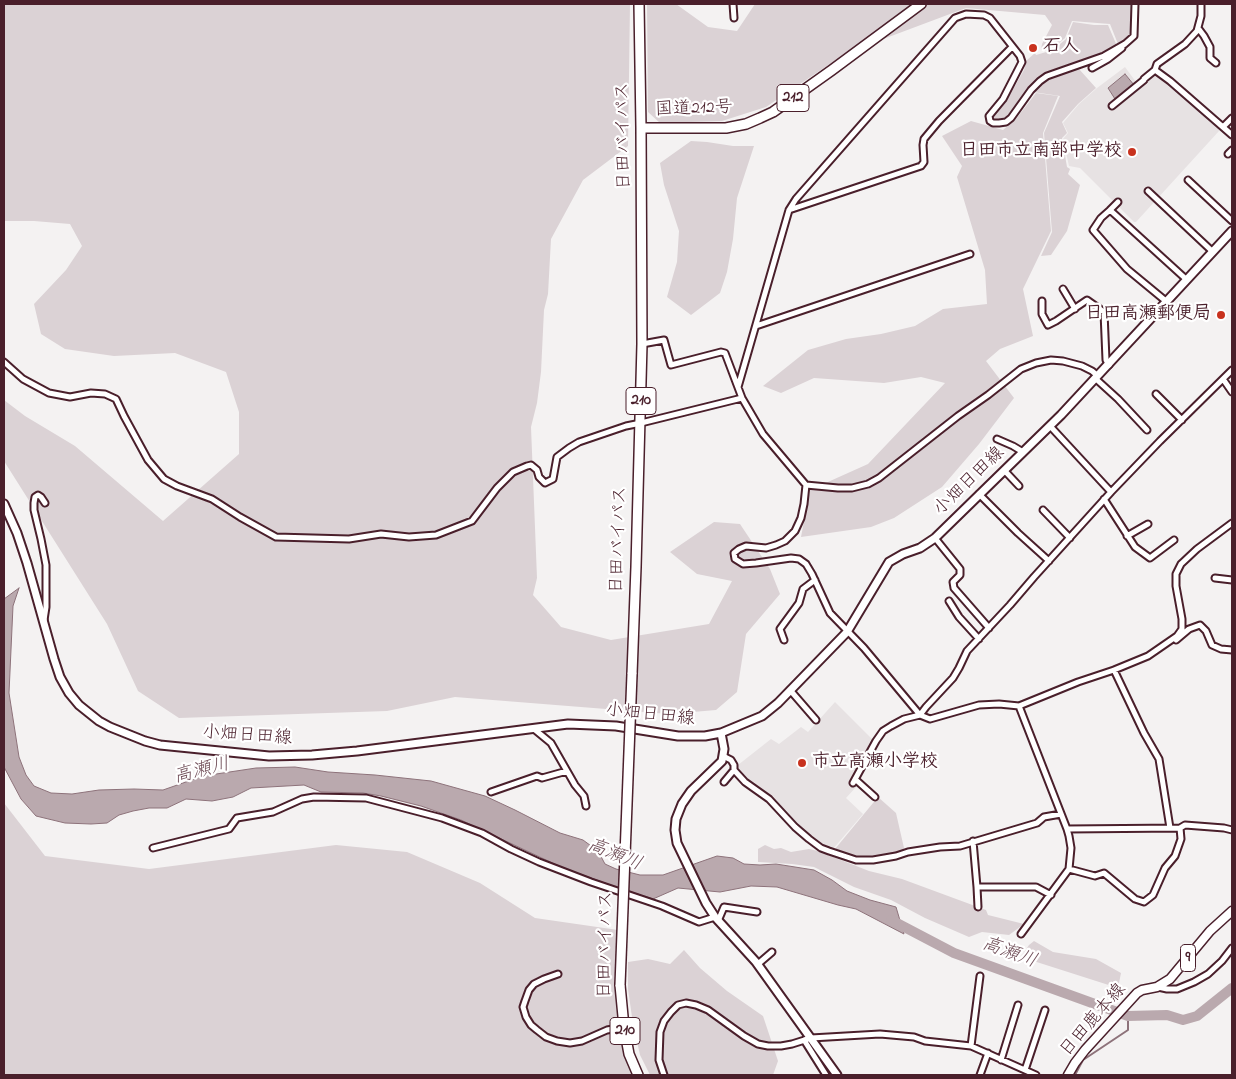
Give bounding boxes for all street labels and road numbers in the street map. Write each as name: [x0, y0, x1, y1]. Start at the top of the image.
street label: 日田バイパス: [613, 82, 637, 190]
road number: 212: [777, 85, 809, 112]
street label: 国道212号: [655, 98, 733, 122]
road number: 210: [626, 388, 656, 414]
street label: 小畑日田線: [930, 443, 1010, 521]
street label: 日田バイパス: [607, 486, 633, 594]
street label: 小畑日田線: [604, 701, 696, 731]
street label: 小畑日田線: [201, 723, 293, 751]
street label: 日田バイパス: [595, 891, 619, 999]
road number: 9: [1180, 944, 1196, 971]
street label: 日田鹿本線: [1056, 980, 1132, 1062]
road number: 210: [610, 1018, 640, 1044]

